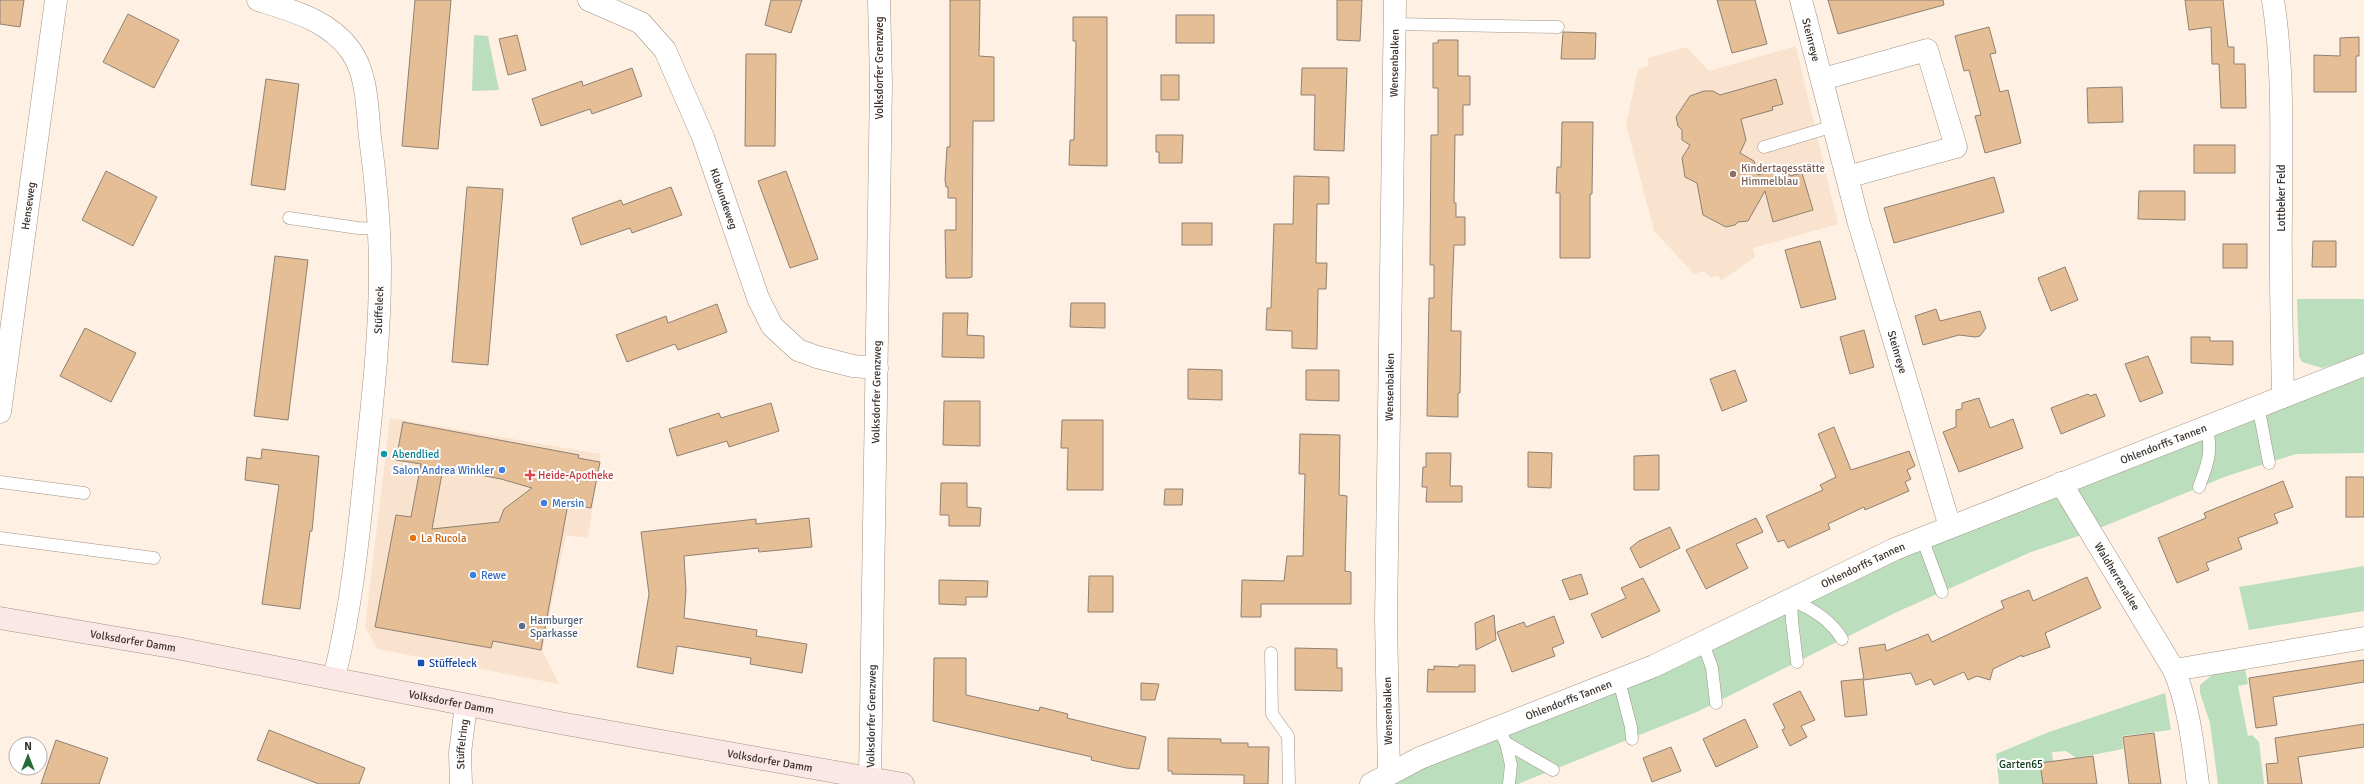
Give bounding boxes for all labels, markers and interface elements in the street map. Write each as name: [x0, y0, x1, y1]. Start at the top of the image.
street label: Volksdorfer Grenzweg: [873, 16, 886, 119]
street label: Steinreye: [1799, 17, 1823, 63]
street label: Wensenbalken: [1387, 29, 1401, 97]
place label: Kindertagesstätte Himmelblau: [1741, 162, 1825, 188]
street label: Lottbeker Feld: [2275, 164, 2288, 232]
street label: Klabundeweg: [708, 166, 741, 231]
marker: Kindertagesstätte Himmelblau: [1728, 169, 1738, 179]
street label: Henseweg: [18, 181, 38, 231]
street label: Stüffeleck: [372, 285, 386, 334]
street label: Steinreye: [1885, 329, 1910, 375]
street label: Volksdorfer Grenzweg: [869, 340, 883, 444]
street label: Wensenbalken: [1382, 353, 1396, 421]
street label: Ohlendorffs Tannen: [2118, 421, 2208, 467]
place label: Abendlied: [392, 448, 440, 461]
marker: Abendlied: [379, 449, 389, 459]
place label: Salon Andrea Winkler: [393, 464, 494, 477]
marker: Salon Andrea Winkler: [497, 465, 507, 475]
place label: Heide-Apotheke: [538, 469, 613, 482]
marker: Heide-Apotheke: [525, 470, 535, 480]
place label: Mersin: [552, 497, 584, 510]
marker: Mersin: [539, 498, 549, 508]
place label: La Rucola: [421, 532, 467, 545]
marker: La Rucola: [408, 533, 418, 543]
street label: Ohlendorffs Tannen: [1819, 539, 1907, 591]
street label: Waldherrenallee: [2092, 540, 2143, 613]
place label: Rewe: [481, 569, 506, 582]
marker: Rewe: [468, 570, 478, 580]
place label: Hamburger Sparkasse: [530, 614, 583, 640]
marker: Hamburger Sparkasse: [517, 621, 527, 631]
street label: Volksdorfer Damm: [89, 627, 177, 654]
place label: Stüffeleck: [429, 657, 477, 670]
marker: Stüffeleck: [416, 658, 426, 668]
street label: Volksdorfer Grenzweg: [864, 664, 878, 768]
street label: Wensenbalken: [1381, 677, 1395, 745]
street label: Ohlendorffs Tannen: [1523, 677, 1614, 722]
street label: Volksdorfer Damm: [407, 687, 495, 716]
street label: Stüffelring: [454, 718, 471, 770]
north arrow: [8, 736, 48, 776]
text: N: [24, 740, 32, 753]
street label: Volksdorfer Damm: [726, 746, 814, 774]
park label: Garten65: [1999, 758, 2043, 771]

